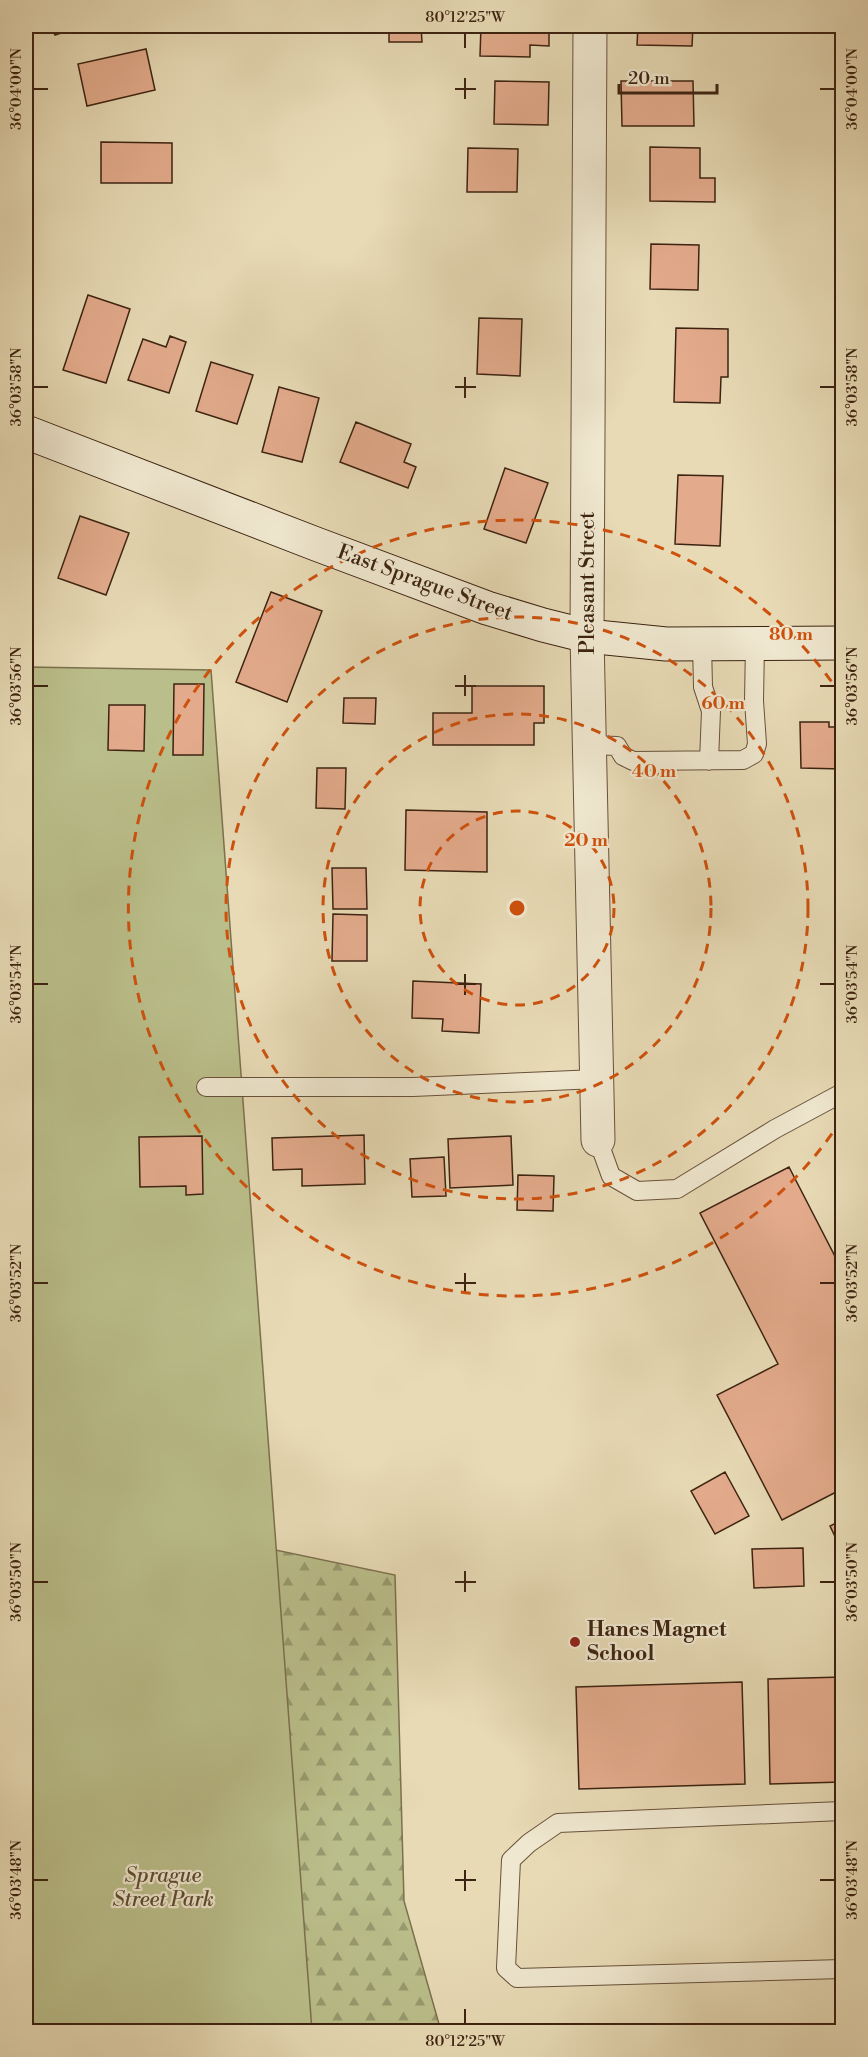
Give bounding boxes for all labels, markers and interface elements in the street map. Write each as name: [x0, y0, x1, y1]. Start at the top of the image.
text: 80°12'25"W: [425, 8, 505, 27]
text: 36°04'00"N: [7, 48, 26, 130]
text: 36°04'00"N: [843, 48, 862, 130]
scale bar: [619, 57, 716, 95]
text: 20 m: [628, 67, 670, 90]
text: 36°03'58"N: [7, 348, 26, 426]
text: 36°03'58"N: [843, 348, 862, 426]
street label: Pleasant Street: [575, 511, 601, 654]
street label: East Sprague Street: [334, 539, 517, 627]
text: 80 m: [769, 623, 814, 646]
text: 36°03'56"N: [7, 647, 26, 725]
text: 36°03'56"N: [843, 647, 862, 725]
text: 60 m: [701, 692, 745, 715]
text: 40 m: [632, 760, 677, 783]
text: 20 m: [564, 829, 608, 852]
centre of rings: [507, 898, 527, 918]
text: 36°03'54"N: [7, 945, 26, 1023]
text: 36°03'54"N: [843, 945, 862, 1023]
text: 36°03'52"N: [7, 1244, 26, 1322]
text: 36°03'52"N: [843, 1244, 862, 1322]
text: 36°03'50"N: [7, 1542, 26, 1622]
text: 36°03'50"N: [843, 1542, 862, 1622]
place label: Hanes Magnet School: [587, 1617, 727, 1667]
marker: Hanes Magnet School: [568, 1635, 582, 1649]
text: 36°03'48"N: [7, 1840, 26, 1920]
text: 36°03'48"N: [843, 1840, 862, 1920]
park label: Sprague Street Park: [112, 1863, 214, 1913]
text: 80°12'25"W: [425, 2032, 505, 2051]

